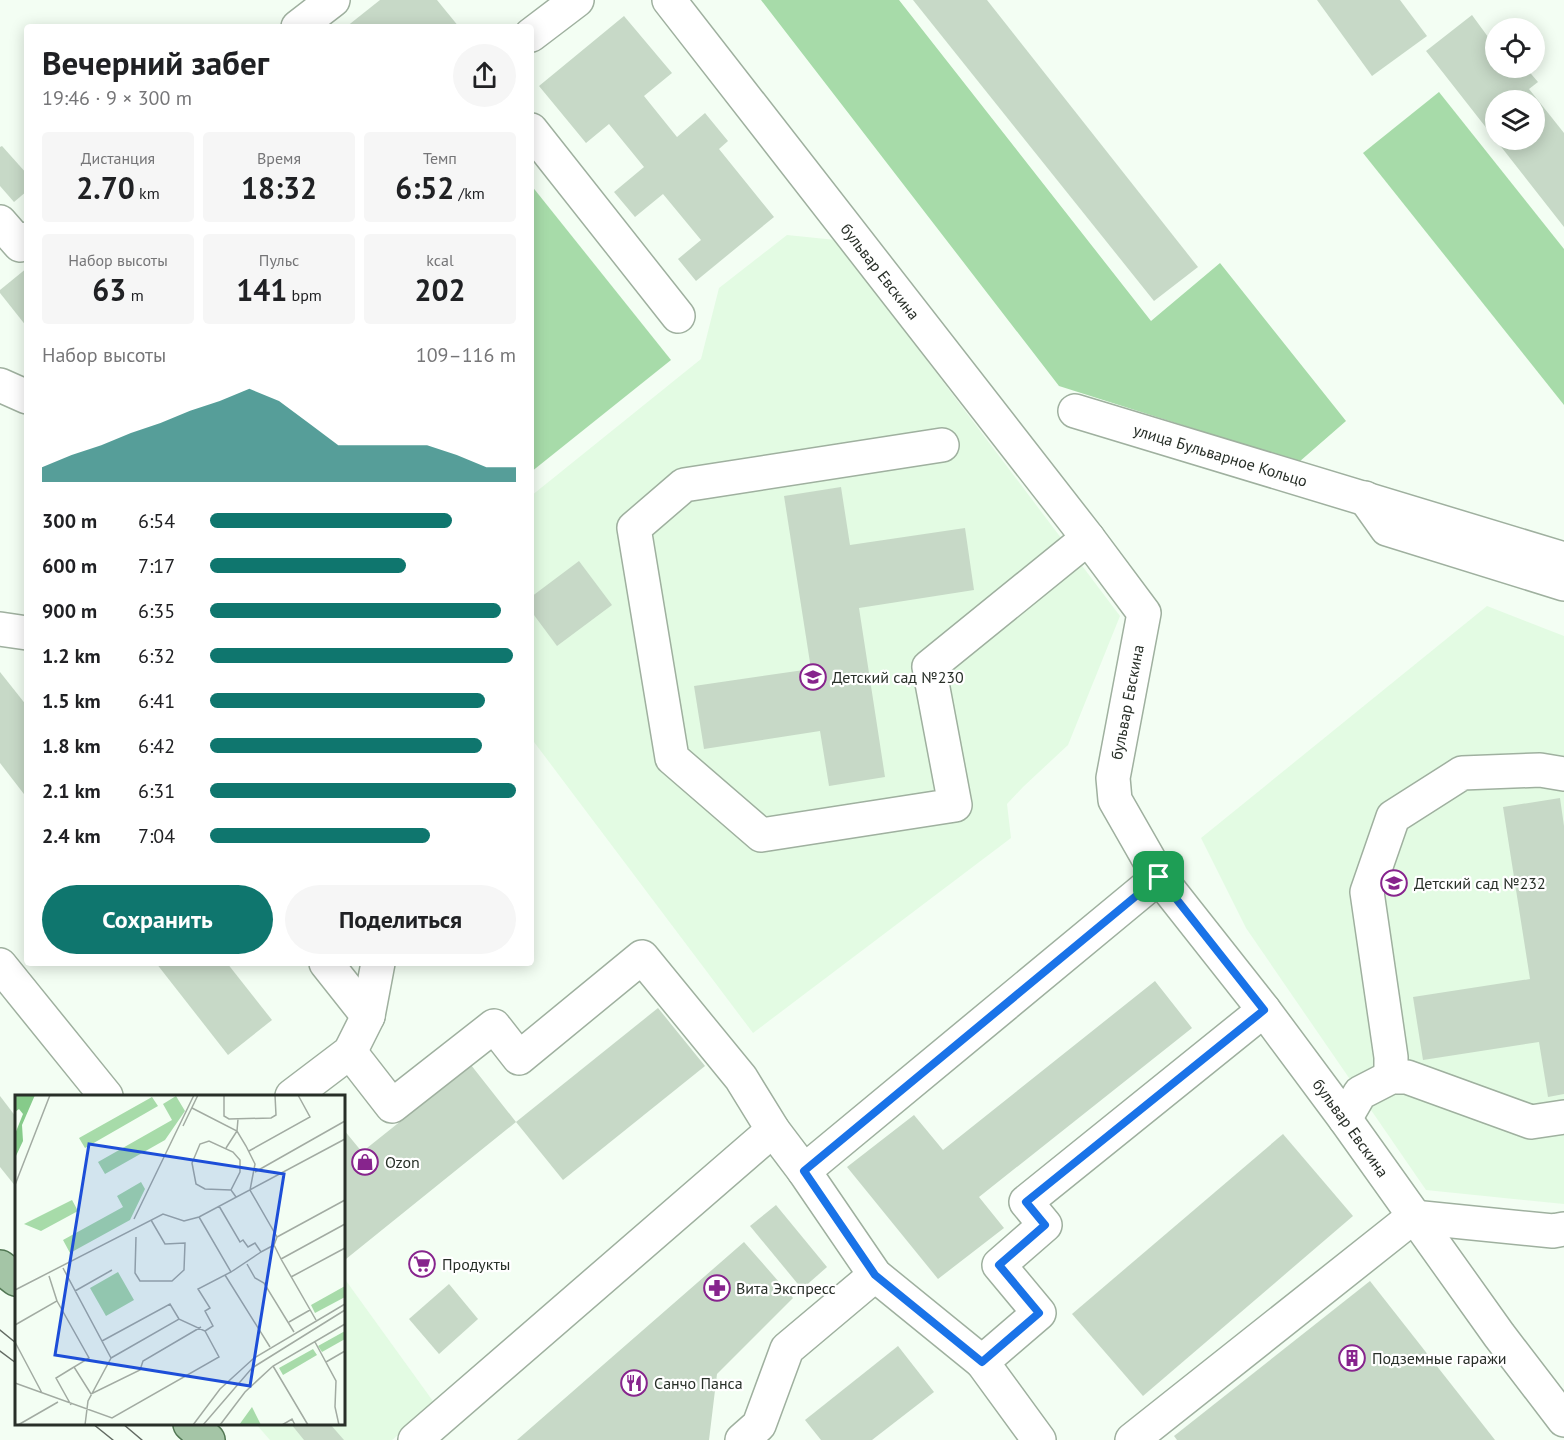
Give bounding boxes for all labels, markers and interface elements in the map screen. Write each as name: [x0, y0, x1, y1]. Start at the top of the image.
map controls: [1485, 18, 1545, 150]
button: locate: [1485, 18, 1545, 78]
text: Вечерний забег: [42, 41, 269, 84]
button: share: [453, 44, 516, 107]
text: 19:46 · 9 × 300 m: [42, 85, 192, 111]
button: layers: [1485, 90, 1545, 150]
text: Дистанция: [81, 148, 155, 168]
text: Время: [257, 148, 301, 168]
text: Темп: [423, 148, 457, 168]
text: 2.70: [76, 168, 135, 207]
text: 18:32: [241, 168, 317, 207]
text: 6:52: [395, 168, 454, 207]
text: km: [135, 183, 160, 203]
text: /km: [454, 183, 485, 203]
street label: бульвар Евскина: [837, 219, 924, 324]
text: Набор высоты: [68, 250, 168, 270]
text: Пульс: [259, 250, 299, 270]
text: kcal: [426, 250, 454, 270]
text: 63: [92, 270, 126, 309]
text: 141: [236, 270, 287, 309]
text: 202: [414, 270, 466, 309]
text: m: [126, 285, 144, 305]
text: bpm: [287, 285, 322, 305]
text: Набор высоты: [42, 342, 166, 368]
text: 109–116 m: [416, 342, 516, 368]
street label: улица Бульварное Кольцо: [1131, 419, 1310, 491]
text: 300 m: [42, 508, 97, 534]
text: 6:54: [138, 508, 175, 534]
text: 600 m: [42, 553, 97, 579]
text: 7:17: [138, 553, 175, 579]
text: 900 m: [42, 598, 97, 624]
text: 6:35: [138, 598, 175, 624]
text: 1.2 km: [42, 643, 101, 669]
text: 6:32: [138, 643, 175, 669]
street label: бульвар Евскина: [1106, 643, 1148, 761]
school or university icon: Детский сад №230: [798, 662, 828, 692]
place label: Детский сад №230: [832, 667, 964, 687]
text: 1.5 km: [42, 688, 101, 714]
text: 6:41: [138, 688, 175, 714]
text: 1.8 km: [42, 733, 101, 759]
text: 6:42: [138, 733, 175, 759]
text: 2.1 km: [42, 778, 101, 804]
text: 6:31: [138, 778, 175, 804]
text: 2.4 km: [42, 823, 101, 849]
text: 7:04: [138, 823, 175, 849]
pin: [1133, 851, 1184, 902]
icon: arrive: [1142, 860, 1175, 893]
school or university icon: Детский сад №232: [1379, 868, 1409, 898]
place label: Детский сад №232: [1414, 873, 1546, 893]
button: Сохранить: [42, 885, 273, 954]
button: Поделиться: [285, 885, 516, 954]
street label: бульвар Евскина: [1308, 1075, 1393, 1181]
inset map: [15, 1095, 345, 1425]
shop icon: Ozon: [350, 1147, 380, 1177]
place label: Ozon: [385, 1152, 420, 1172]
supermarket icon: Продукты: [407, 1249, 437, 1279]
place label: Продукты: [442, 1254, 510, 1274]
pharmacy icon: Вита Экспресс: [702, 1273, 732, 1303]
place label: Вита Экспресс: [736, 1278, 836, 1298]
building icon: Подземные гаражи: [1337, 1343, 1367, 1373]
place label: Подземные гаражи: [1372, 1348, 1507, 1368]
restaurant icon: Санчо Панса: [619, 1368, 649, 1398]
place label: Санчо Панса: [654, 1373, 743, 1393]

